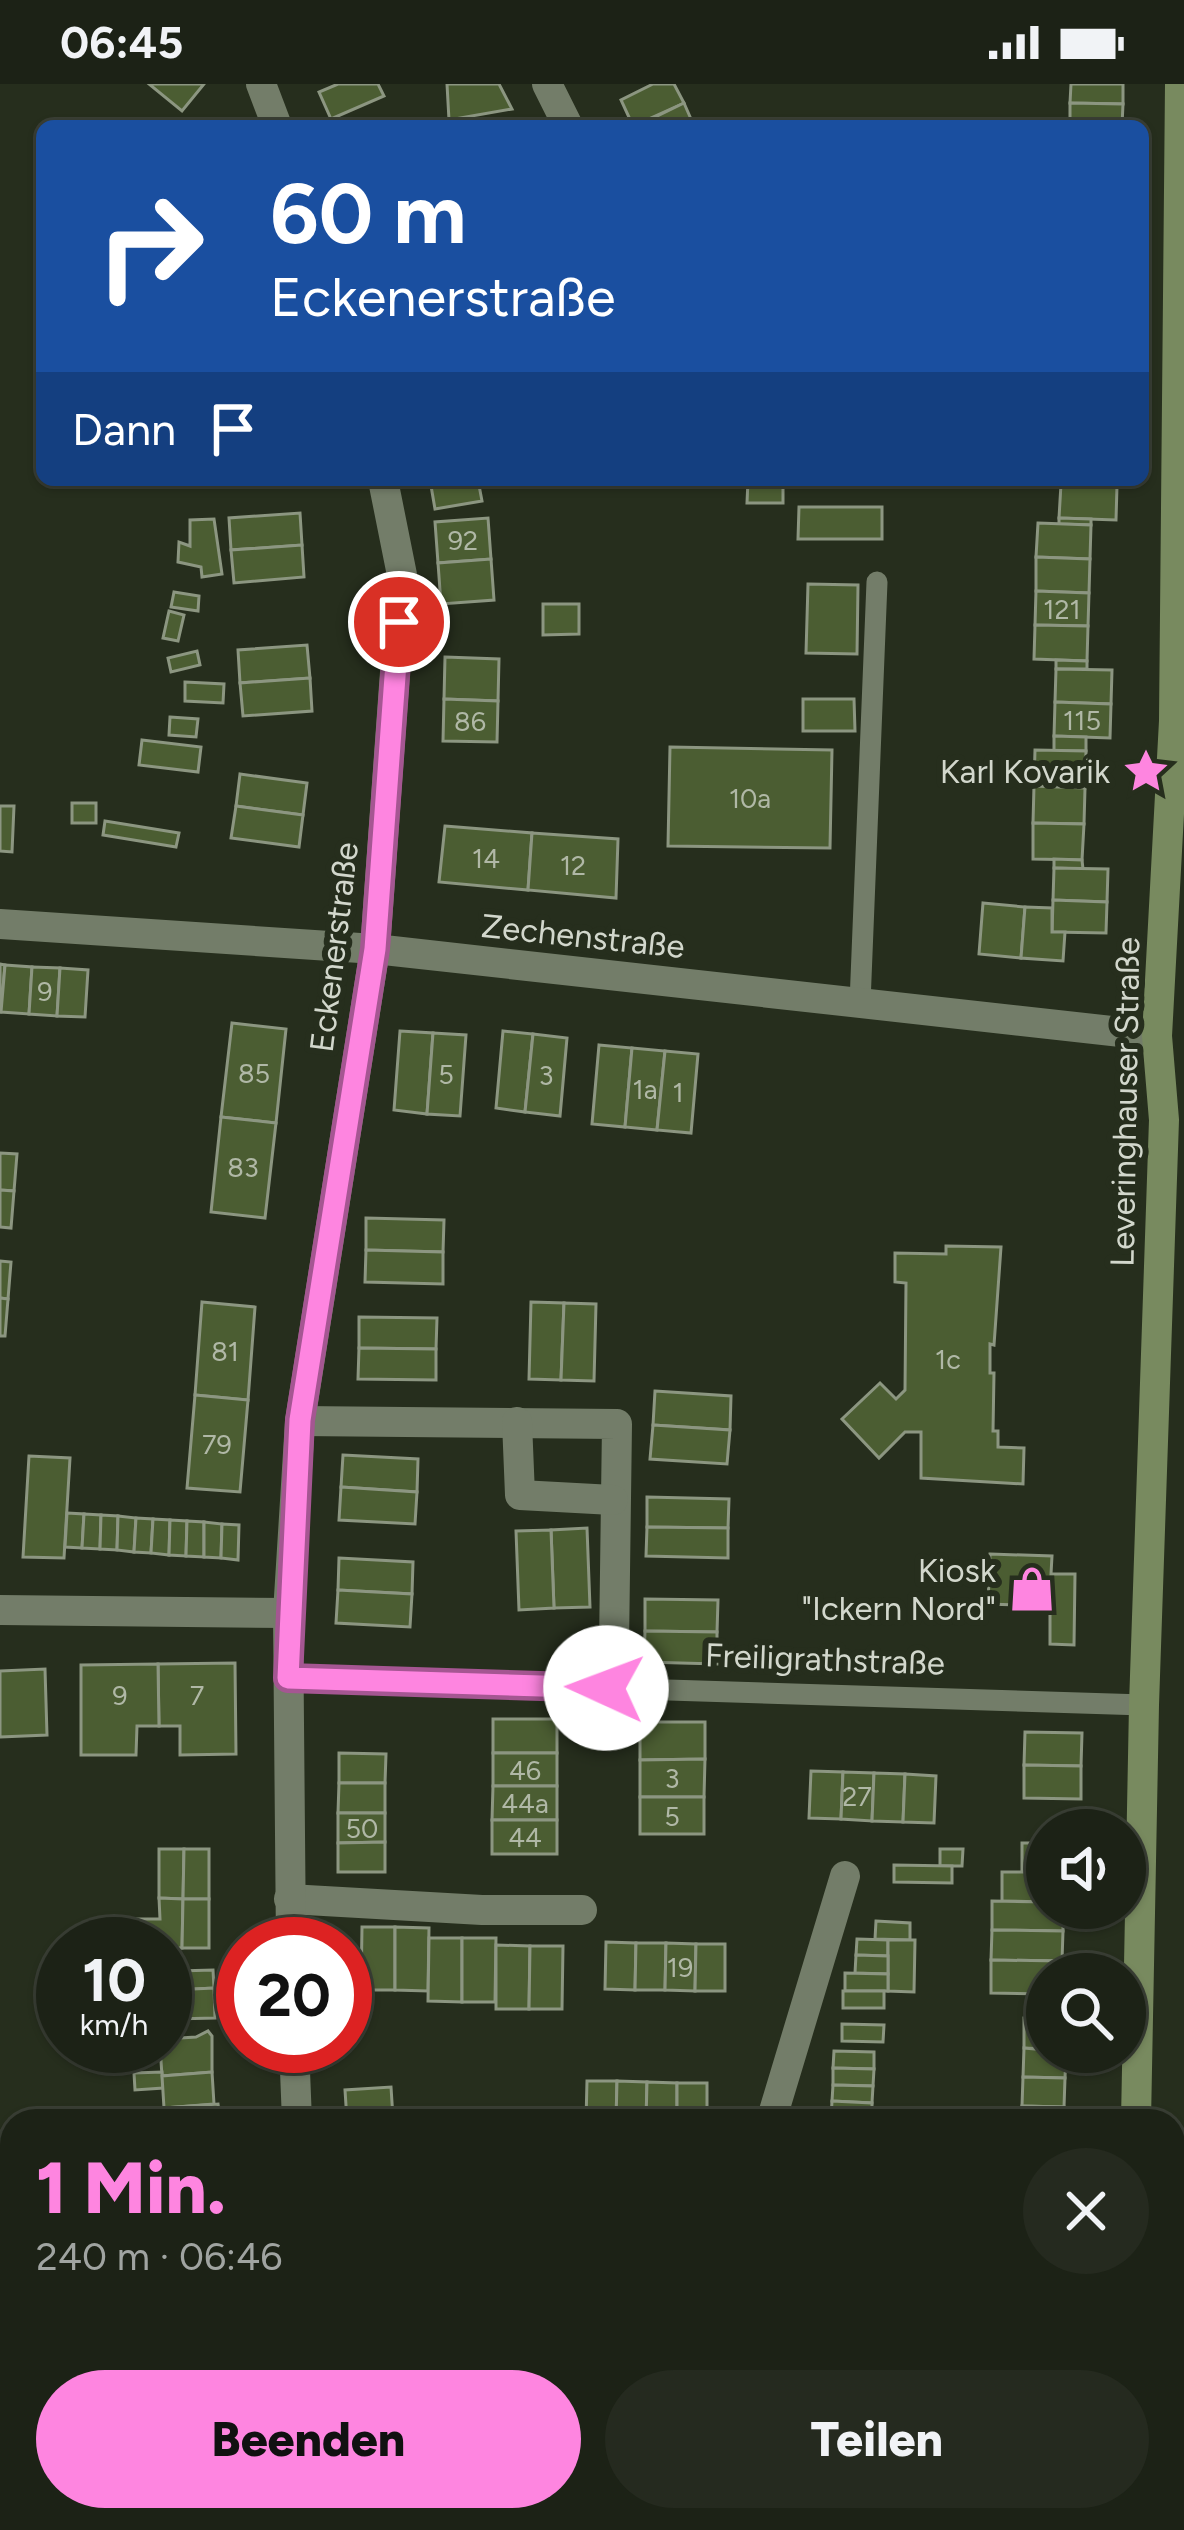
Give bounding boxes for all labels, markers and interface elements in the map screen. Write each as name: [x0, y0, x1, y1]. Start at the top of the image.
text: 06:45: [60, 15, 183, 69]
text: 60 m: [270, 163, 466, 264]
icon: right: [72, 168, 228, 324]
text: Eckenerstraße: [270, 265, 615, 330]
icon: arrive: [200, 396, 266, 462]
text: Dann: [72, 402, 176, 456]
house number: 92: [448, 524, 478, 557]
pin: [348, 571, 450, 673]
icon: arrive: [366, 589, 432, 655]
house number: 121: [1043, 593, 1081, 626]
house number: 115: [1063, 704, 1101, 737]
house number: 86: [454, 705, 486, 738]
place icon: Karl Kovarik: [1121, 746, 1171, 796]
place label: Karl Kovarik: [940, 752, 1110, 791]
house number: 10a: [729, 782, 771, 815]
street label: Eckenerstraße: [302, 840, 366, 1054]
house number: 14: [472, 842, 500, 875]
house number: 12: [560, 849, 586, 882]
street label: Zechenstraße: [479, 906, 687, 966]
street label: Leveringhauser Straße: [1103, 937, 1147, 1267]
house number: 9: [37, 975, 53, 1008]
house number: 85: [238, 1057, 270, 1090]
house number: 5: [438, 1058, 454, 1091]
house number: 3: [539, 1059, 553, 1092]
house number: 1a: [633, 1073, 657, 1106]
house number: 1: [672, 1076, 684, 1109]
house number: 83: [227, 1151, 259, 1184]
house number: 81: [211, 1335, 239, 1368]
house number: 1c: [935, 1343, 961, 1376]
house number: 79: [202, 1428, 232, 1461]
place label: Kiosk "Ickern Nord": [802, 1551, 996, 1628]
shop icon: Kiosk "Ickern Nord": [1007, 1564, 1057, 1614]
position arrow: [543, 1625, 669, 1751]
street label: Freiligrathstraße: [704, 1635, 946, 1683]
house number: 9: [112, 1679, 128, 1712]
house number: 7: [190, 1679, 204, 1712]
house number: 46: [509, 1754, 541, 1787]
house number: 3: [665, 1762, 679, 1795]
house number: 27: [842, 1780, 872, 1813]
house number: 44a: [501, 1787, 549, 1820]
house number: 5: [664, 1800, 680, 1833]
map controls: [1026, 1809, 1146, 2073]
button: sound: [1026, 1809, 1146, 1929]
house number: 50: [346, 1812, 378, 1845]
house number: 44: [508, 1821, 542, 1854]
speed limit sign: 20: [216, 1917, 372, 2073]
text: 10: [82, 1944, 146, 2016]
house number: 19: [667, 1951, 693, 1984]
button: search: [1026, 1953, 1146, 2073]
text: km/h: [80, 2006, 148, 2043]
text: 1 Min.: [36, 2145, 226, 2231]
button: close: [1023, 2148, 1149, 2274]
text: 240 m · 06:46: [36, 2233, 282, 2280]
button: Beenden: [36, 2370, 581, 2508]
button: Teilen: [605, 2370, 1149, 2508]

